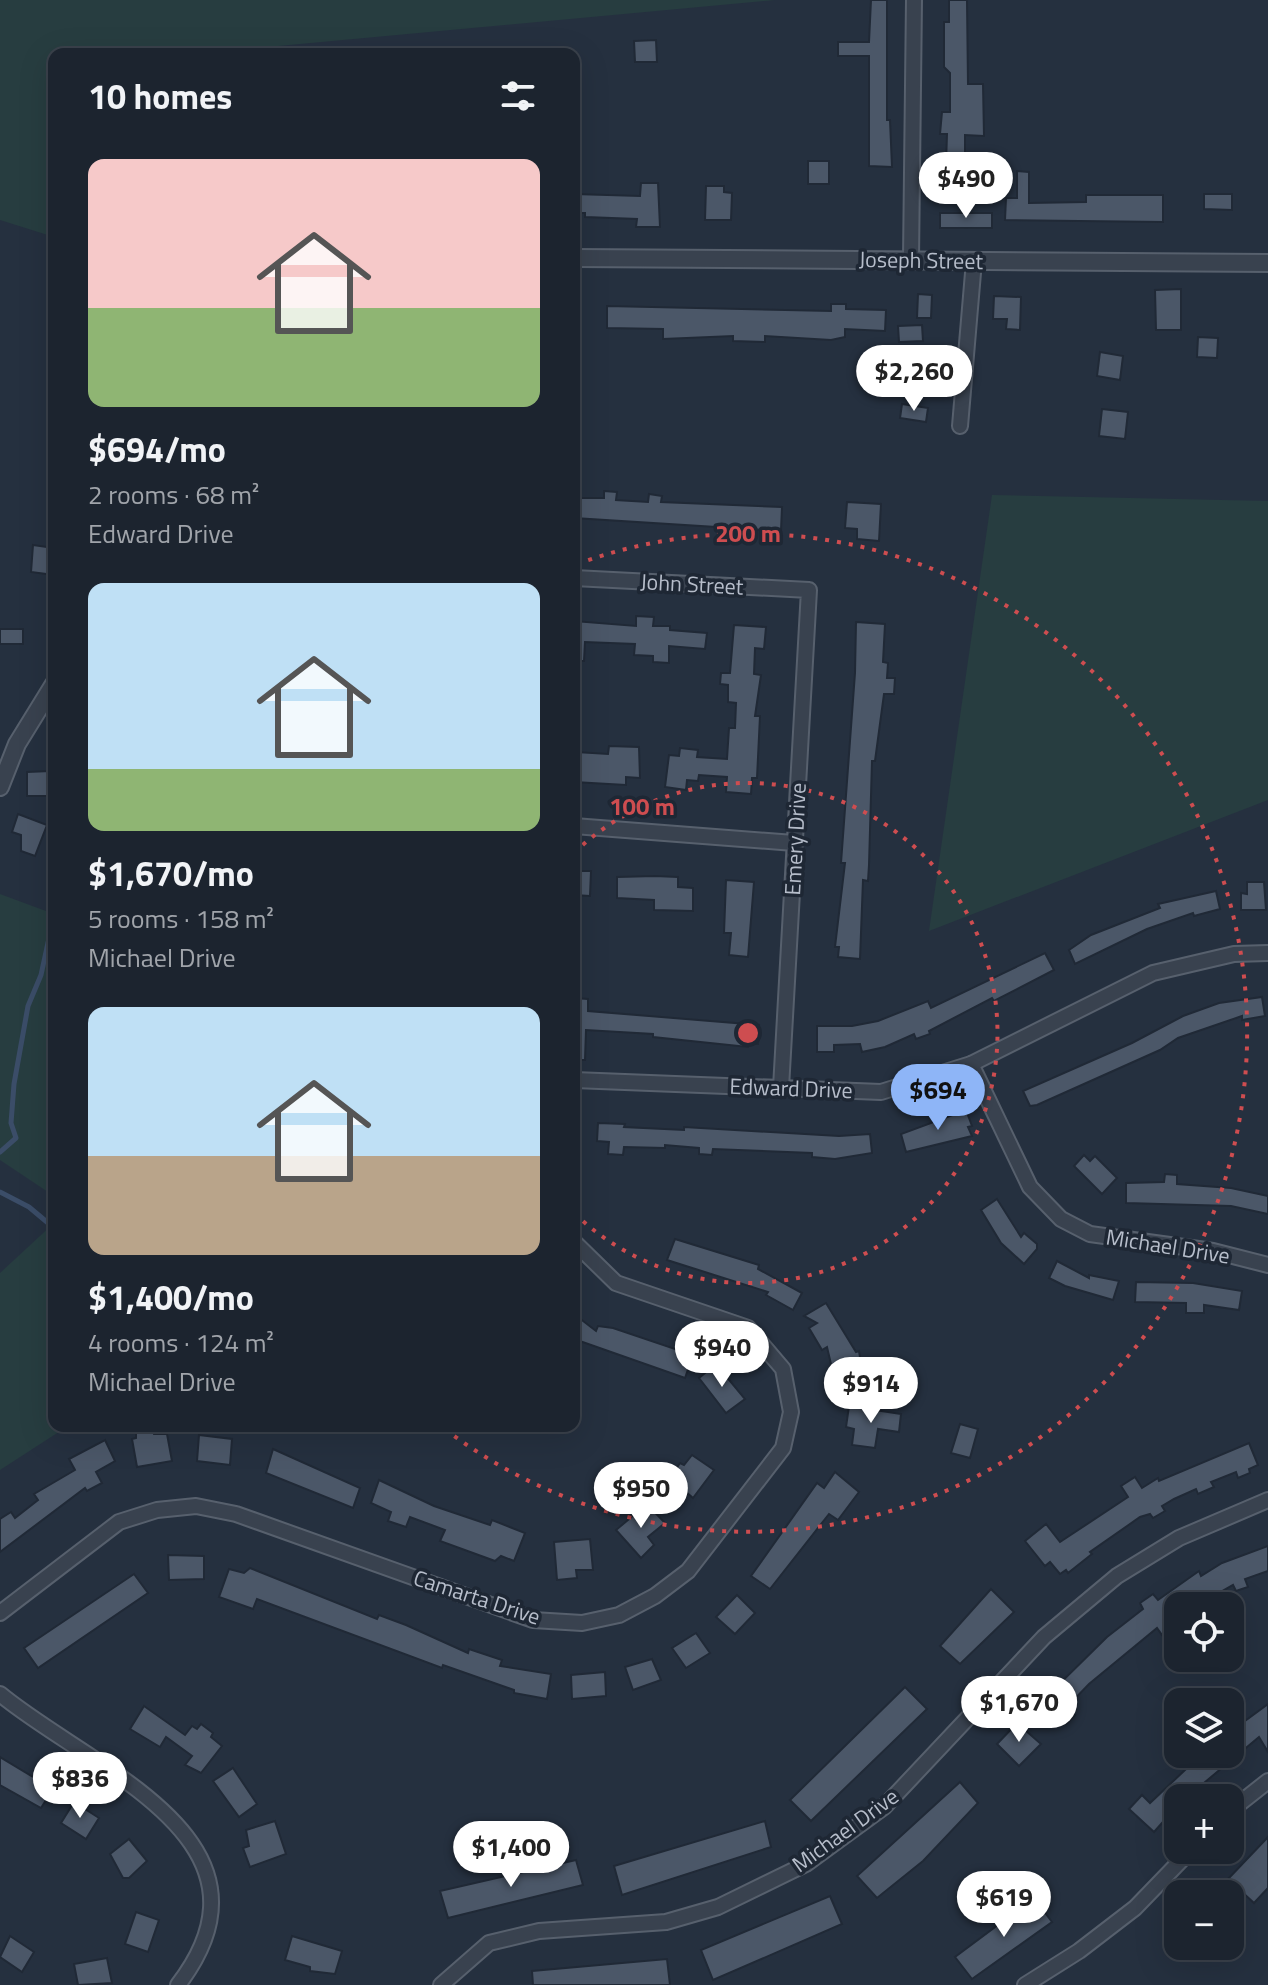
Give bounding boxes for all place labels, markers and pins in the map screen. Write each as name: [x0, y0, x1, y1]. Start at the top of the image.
pin: $490: [919, 152, 1013, 220]
pin: $2,260: [849, 345, 979, 413]
centre of rings: [734, 1019, 762, 1047]
pin: $694: [891, 1064, 985, 1132]
pin: $940: [675, 1321, 769, 1389]
pin: $914: [824, 1357, 918, 1425]
pin: $950: [594, 1462, 688, 1530]
pin: $1,670: [954, 1676, 1084, 1744]
pin: $836: [33, 1752, 127, 1820]
pin: $1,400: [446, 1821, 576, 1889]
pin: $619: [957, 1871, 1051, 1939]

